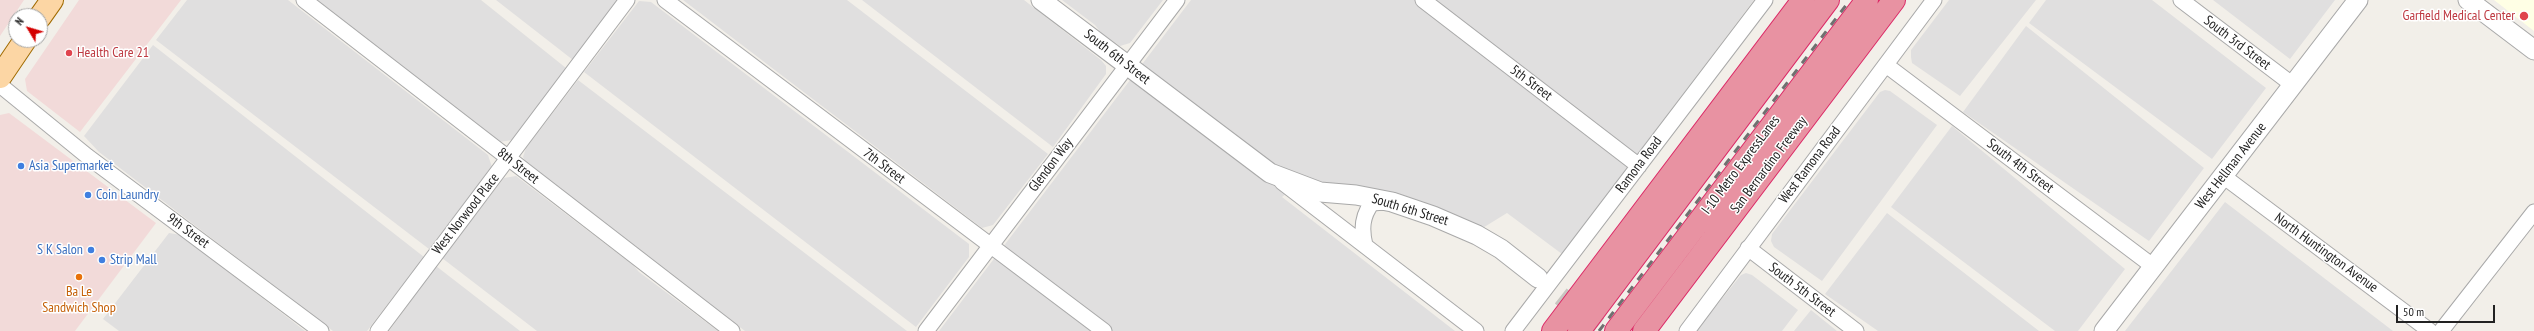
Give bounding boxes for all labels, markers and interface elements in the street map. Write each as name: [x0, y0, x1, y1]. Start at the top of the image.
north arrow: [8, 8, 48, 48]
place label: Garfield Medical Center: [2403, 8, 2515, 24]
marker: Garfield Medical Center: [2518, 10, 2530, 22]
street label: South 3rd Street: [2200, 12, 2274, 74]
text: N: [12, 15, 27, 28]
street label: South 6th Street: [1081, 26, 1153, 88]
place label: Health Care 21: [77, 45, 149, 61]
marker: Health Care 21: [64, 48, 74, 58]
street label: 5th Street: [1507, 62, 1555, 104]
street label: I-10 Metro ExpressLanes: [1698, 112, 1784, 218]
street label: San Bernardino Freeway: [1727, 113, 1811, 217]
street label: West Hellman Avenue: [2192, 119, 2270, 213]
street label: West Ramona Road: [1776, 123, 1844, 207]
street label: Ramona Road: [1612, 134, 1666, 196]
street label: Glendon Way: [1025, 135, 1077, 195]
street label: South 4th Street: [1983, 135, 2057, 197]
street label: 8th Street: [494, 145, 542, 187]
street label: 7th Street: [860, 145, 908, 187]
place label: Asia Supermarket: [29, 158, 113, 174]
marker: Asia Supermarket: [16, 161, 26, 171]
street label: West Norwood Place: [429, 170, 503, 258]
place label: Coin Laundry: [96, 187, 159, 203]
marker: Coin Laundry: [83, 190, 93, 200]
street label: South 6th Street: [1370, 190, 1450, 230]
street label: 9th Street: [164, 210, 212, 252]
street label: North Huntington Avenue: [2271, 210, 2381, 296]
place label: S K Salon: [37, 242, 83, 258]
marker: S K Salon: [86, 245, 96, 255]
place label: Strip Mall: [110, 252, 157, 268]
marker: Strip Mall: [97, 255, 107, 265]
street label: South 5th Street: [1765, 259, 1839, 321]
marker: Ba Le Sandwich Shop: [74, 272, 84, 282]
place label: Ba Le Sandwich Shop: [42, 284, 116, 316]
scale bar: [2398, 297, 2497, 323]
text: 50 m: [2403, 304, 2424, 319]

